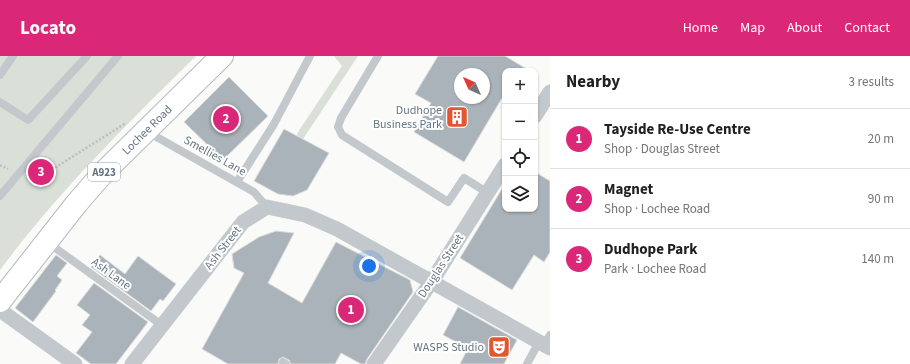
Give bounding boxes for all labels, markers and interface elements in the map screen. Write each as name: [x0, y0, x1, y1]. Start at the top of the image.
text: Locato: [20, 15, 76, 42]
text: Home: [683, 18, 718, 38]
text: Map: [740, 18, 765, 38]
text: About: [787, 18, 822, 38]
text: Contact: [844, 18, 890, 38]
north arrow: [454, 68, 490, 104]
map controls: [502, 68, 538, 212]
button: +: [502, 68, 538, 104]
text: Nearby: [566, 70, 620, 94]
text: 3 results: [849, 73, 894, 91]
street label: Lochee Road: [118, 101, 176, 158]
place label: Dudhope Business Park: [373, 102, 442, 133]
pin: 2: [213, 104, 239, 134]
building icon: Dudhope Business Park: [444, 104, 470, 130]
button: −: [502, 104, 538, 140]
text: Tayside Re-Use Centre: [604, 119, 751, 140]
text: 1: [576, 130, 582, 148]
text: 20 m: [868, 130, 894, 148]
street label: Smellies Lane: [181, 132, 249, 180]
button: locate: [502, 140, 538, 176]
text: Shop · Douglas Street: [604, 140, 720, 158]
pin: 3: [28, 157, 54, 187]
road number: A923: [88, 163, 120, 181]
button: layers: [502, 176, 538, 212]
text: Magnet: [604, 179, 653, 200]
text: 2: [576, 190, 582, 208]
text: 90 m: [868, 190, 894, 208]
text: Shop · Lochee Road: [604, 200, 710, 218]
street label: Ash Street: [201, 223, 245, 273]
street label: Douglas Street: [414, 231, 468, 301]
text: Dudhope Park: [604, 239, 697, 260]
text: 3: [576, 250, 582, 268]
text: 140 m: [861, 250, 894, 268]
street label: Ash Lane: [88, 254, 134, 294]
your location: [359, 256, 379, 276]
text: Park · Lochee Road: [604, 260, 706, 278]
pin: 1: [338, 295, 364, 325]
theatre icon: WASPS Studio: [486, 334, 512, 360]
place label: WASPS Studio: [413, 339, 484, 356]

